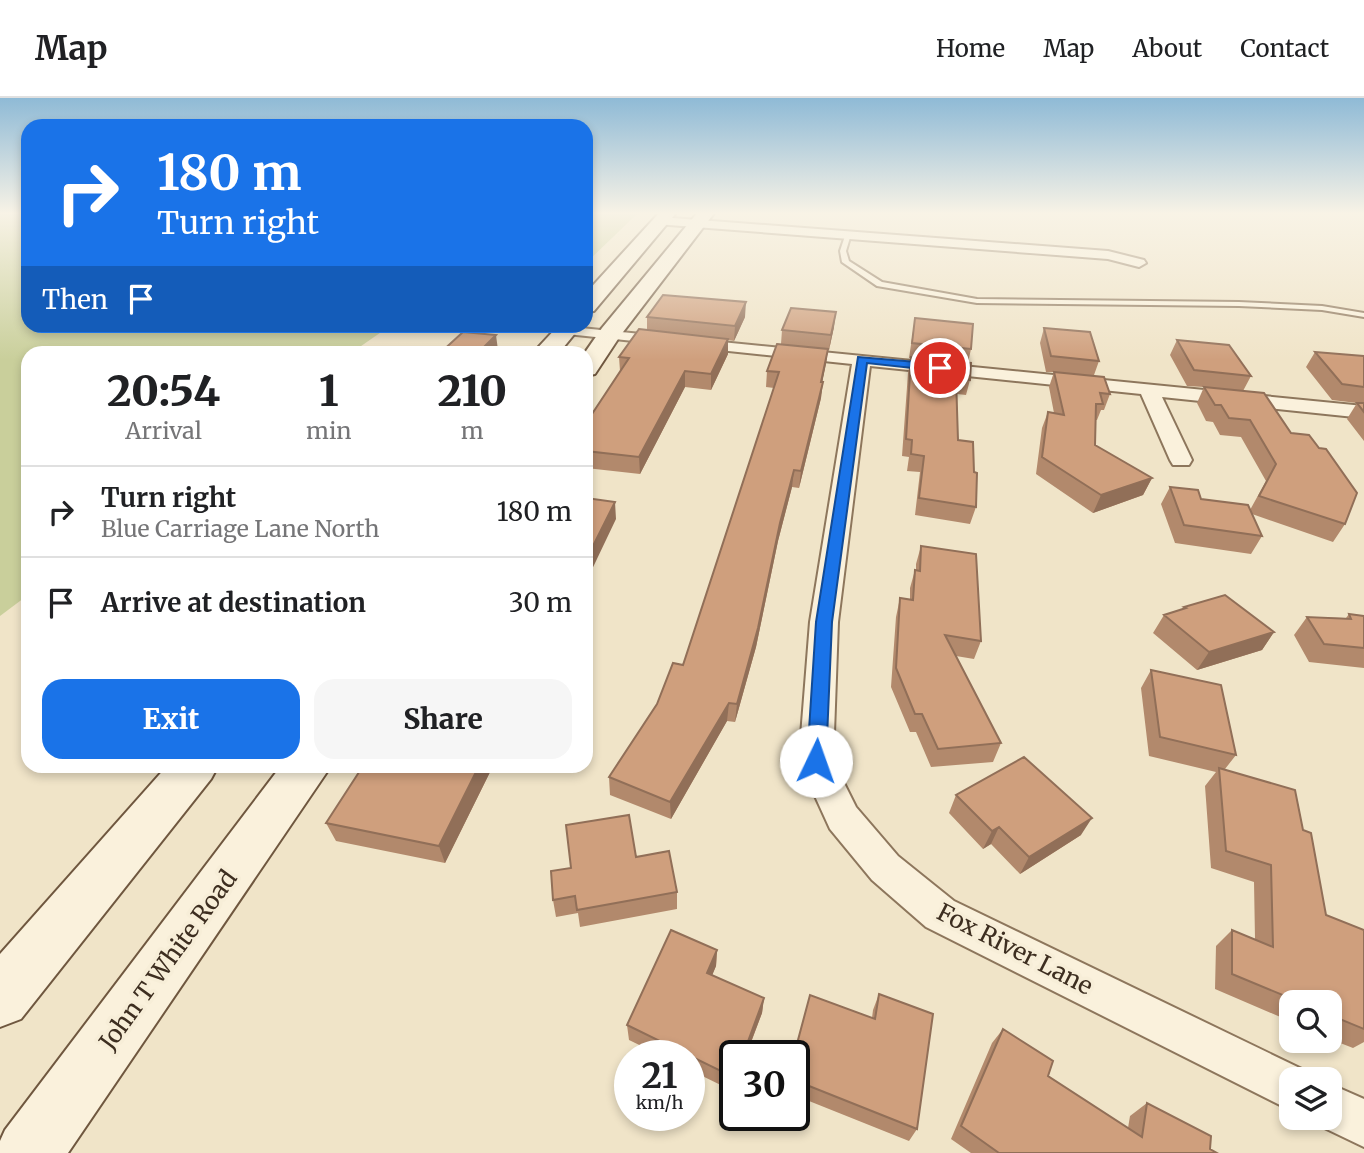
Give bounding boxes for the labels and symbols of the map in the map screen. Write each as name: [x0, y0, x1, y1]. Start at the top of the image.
pin: [910, 338, 970, 398]
position arrow: [779, 724, 853, 798]
street label: John T White Road: [92, 864, 244, 1057]
street label: Fox River Lane: [932, 896, 1098, 1002]
speed limit sign: 30: [719, 1040, 810, 1131]

